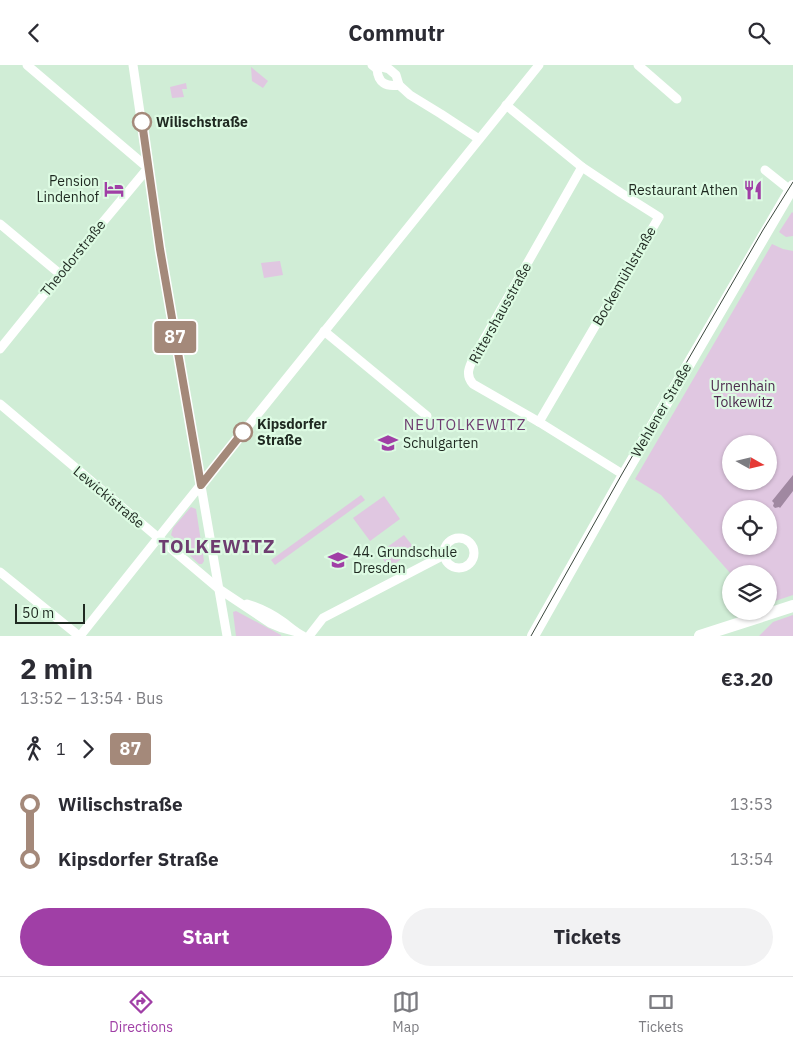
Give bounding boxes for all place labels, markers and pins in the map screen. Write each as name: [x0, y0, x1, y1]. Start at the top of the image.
marker: Wilischstraße: [132, 112, 152, 132]
place label: Wilischstraße: [156, 113, 248, 131]
place label: Pension Lindenhof: [37, 172, 99, 206]
hotel icon: Pension Lindenhof: [103, 178, 125, 200]
restaurant icon: Restaurant Athen: [742, 179, 764, 201]
place label: Restaurant Athen: [628, 181, 738, 199]
place label: Kipsdorfer Straße: [257, 415, 327, 449]
marker: Kipsdorfer Straße: [233, 422, 253, 442]
school or university icon: Schulgarten: [377, 432, 399, 454]
place label: Schulgarten: [403, 434, 478, 452]
place label: 44. Grundschule Dresden: [353, 543, 457, 577]
school or university icon: 44. Grundschule Dresden: [327, 549, 349, 571]

